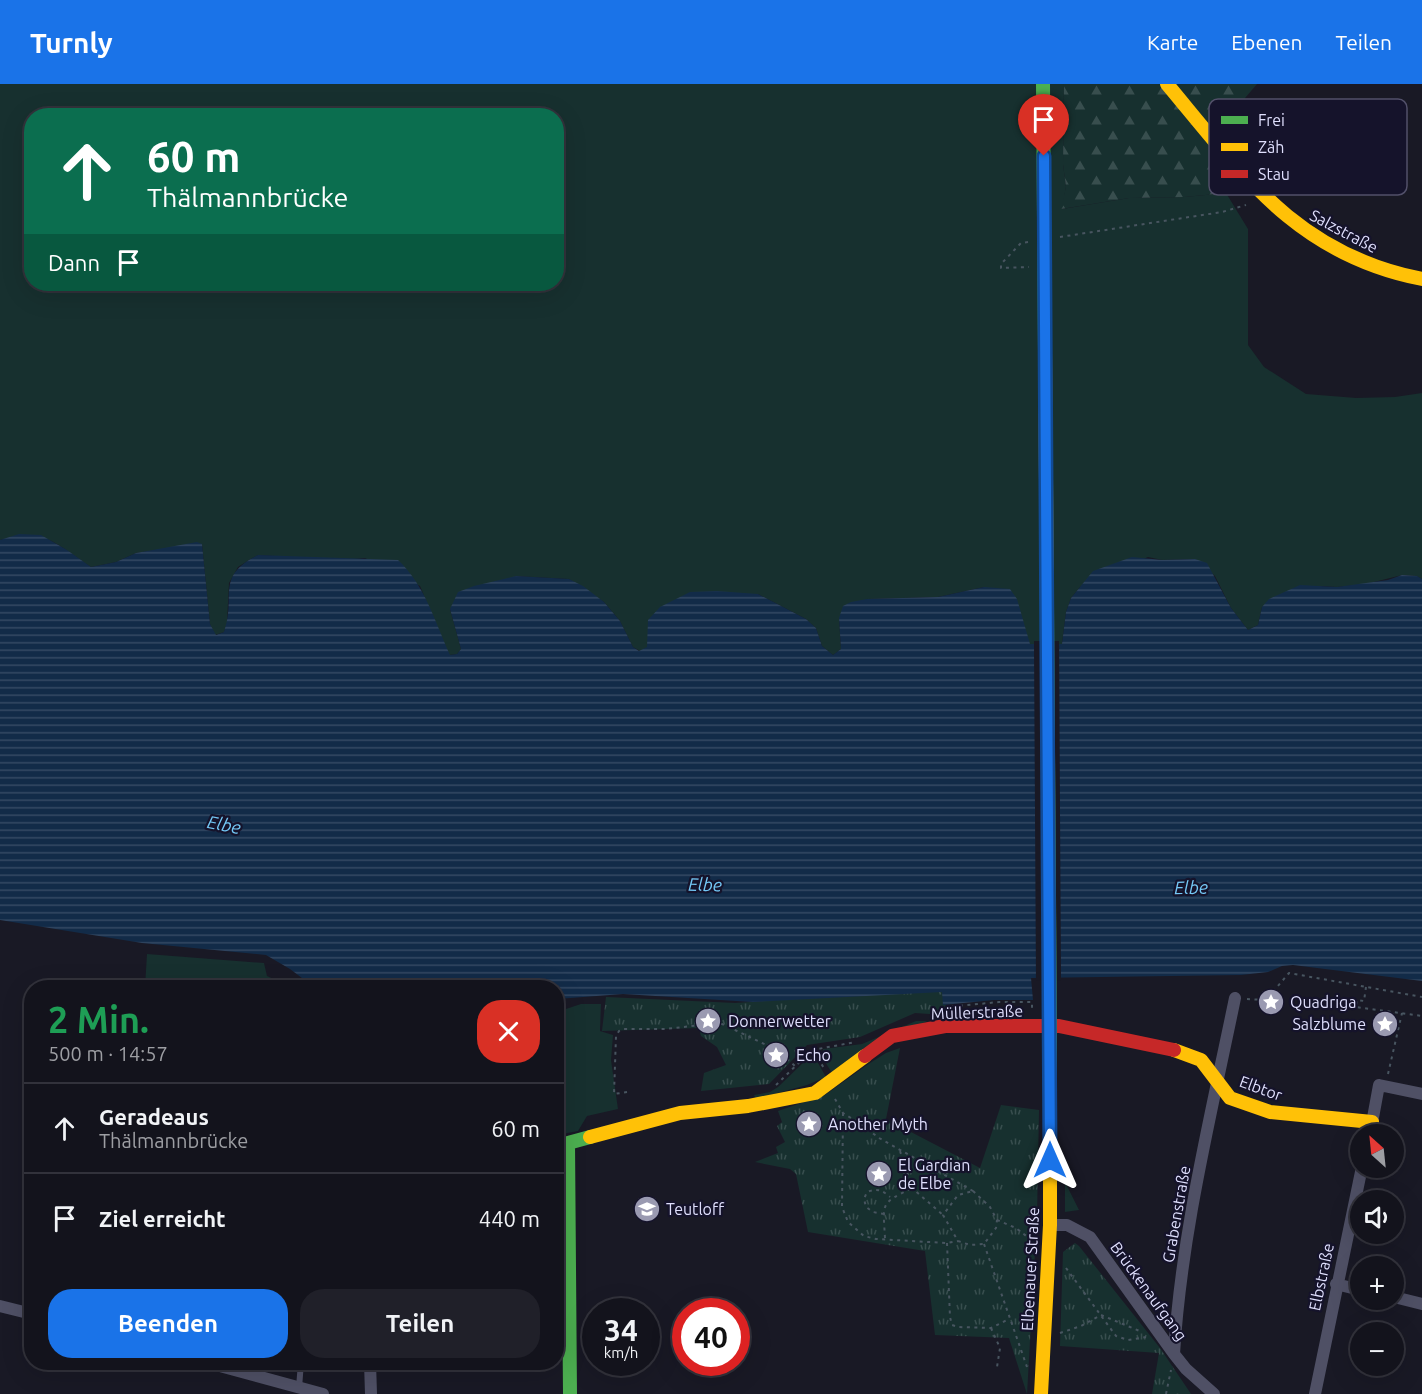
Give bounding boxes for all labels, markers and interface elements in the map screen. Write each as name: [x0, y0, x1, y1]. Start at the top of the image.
text: Turnly: [30, 27, 113, 58]
text: Karte: [1147, 30, 1198, 54]
text: Ebenen: [1231, 30, 1303, 54]
text: Teilen: [1336, 30, 1392, 54]
pin: [1018, 94, 1069, 156]
legend: [1209, 99, 1407, 195]
icon: arrive: [1027, 103, 1060, 136]
text: Frei: [1258, 111, 1285, 129]
icon: ahead: [48, 132, 126, 210]
text: 60 m: [147, 133, 241, 180]
text: Zäh: [1258, 138, 1284, 156]
text: Stau: [1258, 165, 1290, 183]
text: Thälmannbrücke: [147, 182, 348, 212]
street label: Salzstraße: [1307, 206, 1381, 256]
icon: arrive: [112, 246, 145, 279]
text: Dann: [48, 250, 100, 275]
water label: Elbe: [206, 811, 243, 837]
water label: Elbe: [688, 874, 722, 894]
water label: Elbe: [1174, 877, 1208, 897]
place icon: Quadriga: [1256, 987, 1286, 1017]
place label: Quadriga: [1290, 993, 1357, 1011]
text: 2 Min.: [48, 999, 149, 1040]
button: close: [477, 1000, 540, 1063]
street label: Müllerstraße: [931, 1001, 1023, 1023]
place icon: Donnerwetter: [693, 1006, 723, 1036]
place icon: Salzblume: [1370, 1009, 1400, 1039]
place label: Donnerwetter: [728, 1012, 831, 1030]
place label: Salzblume: [1292, 1015, 1366, 1033]
place icon: Echo: [761, 1040, 791, 1070]
text: 500 m · 14:57: [48, 1042, 168, 1065]
place label: Echo: [796, 1046, 831, 1064]
street label: Elbtor: [1237, 1072, 1285, 1104]
text: Geradeaus: [99, 1104, 209, 1129]
place icon: Another Myth: [794, 1109, 824, 1139]
icon: ahead: [48, 1112, 81, 1145]
place label: Another Myth: [828, 1115, 928, 1133]
text: 60 m: [491, 1116, 540, 1141]
north arrow: [1350, 1124, 1404, 1178]
map controls: [1350, 1124, 1404, 1376]
position arrow: [1018, 1128, 1082, 1192]
text: Thälmannbrücke: [99, 1129, 248, 1152]
place label: El Gardian de Elbe: [898, 1156, 970, 1192]
place icon: El Gardian de Elbe: [864, 1159, 894, 1189]
street label: Grabenstraße: [1159, 1164, 1193, 1264]
button: sound: [1350, 1190, 1404, 1244]
school or university icon: Teutloff: [632, 1194, 662, 1224]
place label: Teutloff: [666, 1200, 725, 1218]
icon: arrive: [48, 1202, 81, 1235]
text: Ziel erreicht: [99, 1206, 226, 1231]
text: 440 m: [479, 1206, 540, 1231]
street label: Elbenauer Straße: [1018, 1207, 1042, 1331]
street label: Brückenaufgang: [1107, 1238, 1191, 1344]
street label: Elbstraße: [1305, 1242, 1337, 1312]
button: +: [1350, 1256, 1404, 1310]
button: Beenden: [48, 1289, 288, 1358]
button: Teilen: [300, 1289, 540, 1358]
speed limit sign: 40: [672, 1298, 750, 1376]
text: 34: [604, 1313, 638, 1347]
button: −: [1350, 1322, 1404, 1376]
text: km/h: [604, 1344, 638, 1361]

